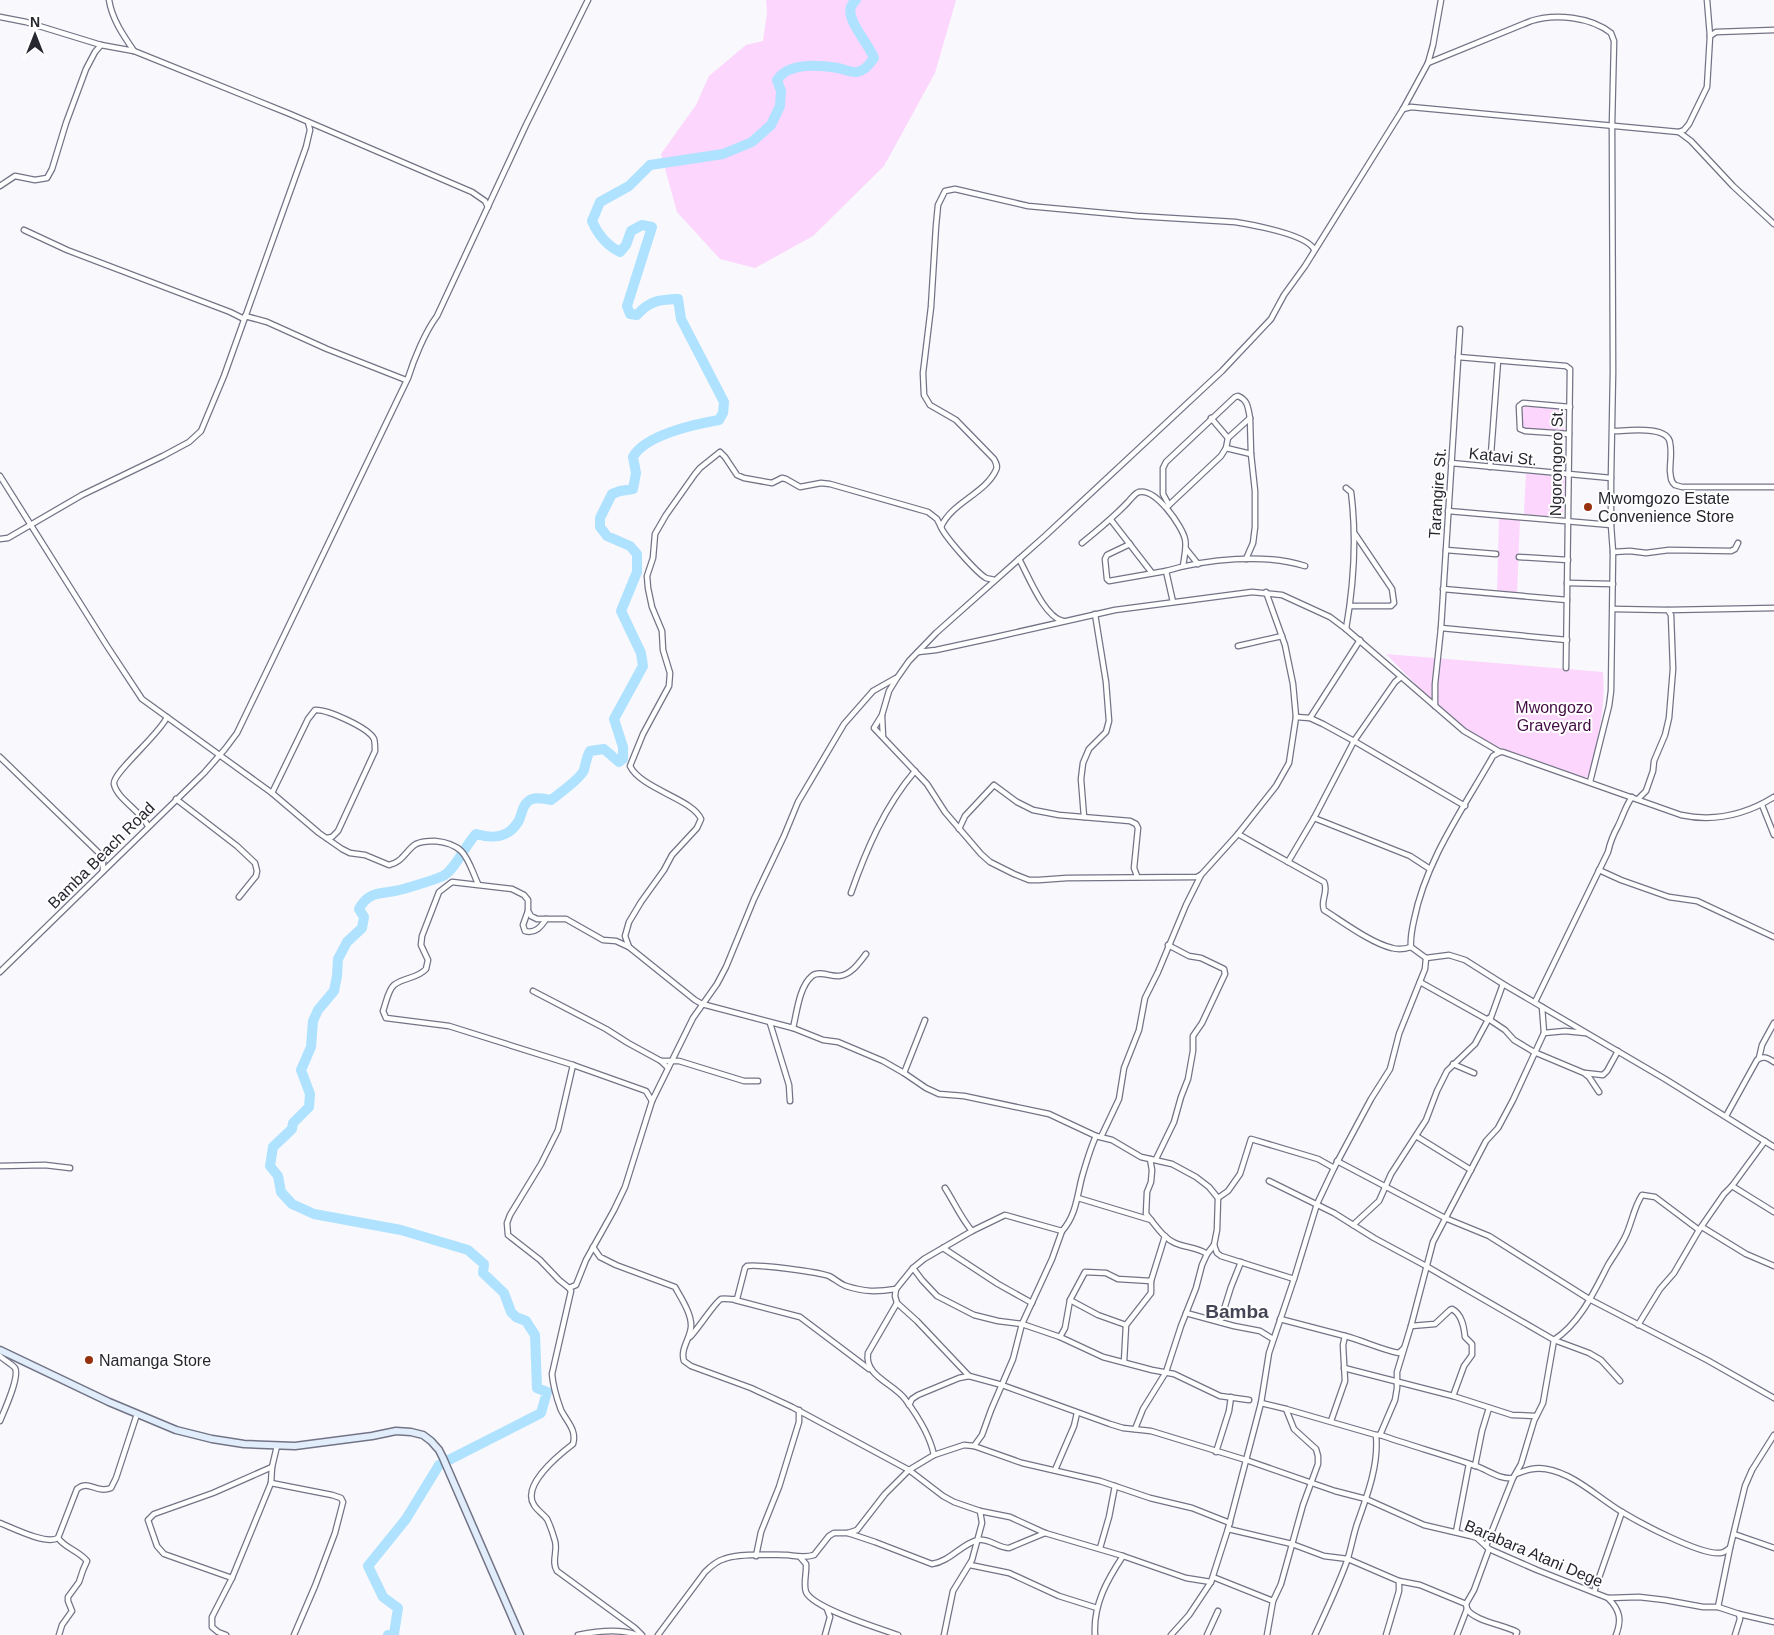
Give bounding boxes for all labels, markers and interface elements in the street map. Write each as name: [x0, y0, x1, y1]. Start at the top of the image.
north arrow: [10, 10, 60, 60]
text: N: [30, 14, 40, 30]
street label: Ngorongoro St.: [1547, 408, 1566, 516]
street label: Katavi St.: [1468, 444, 1538, 469]
street label: Tarangire St.: [1426, 447, 1449, 539]
place label: Mwomgozo Estate Convenience Store: [1598, 490, 1734, 525]
marker: Mwomgozo Estate Convenience Store: [1582, 501, 1594, 513]
park label: Mwongozo Graveyard: [1515, 699, 1593, 734]
street label: Bamba Beach Road: [45, 799, 158, 912]
district label: Bamba: [1205, 1301, 1269, 1322]
place label: Namanga Store: [99, 1352, 211, 1369]
marker: Namanga Store: [83, 1354, 95, 1366]
street label: Barabara Atani Dege: [1462, 1517, 1606, 1590]

